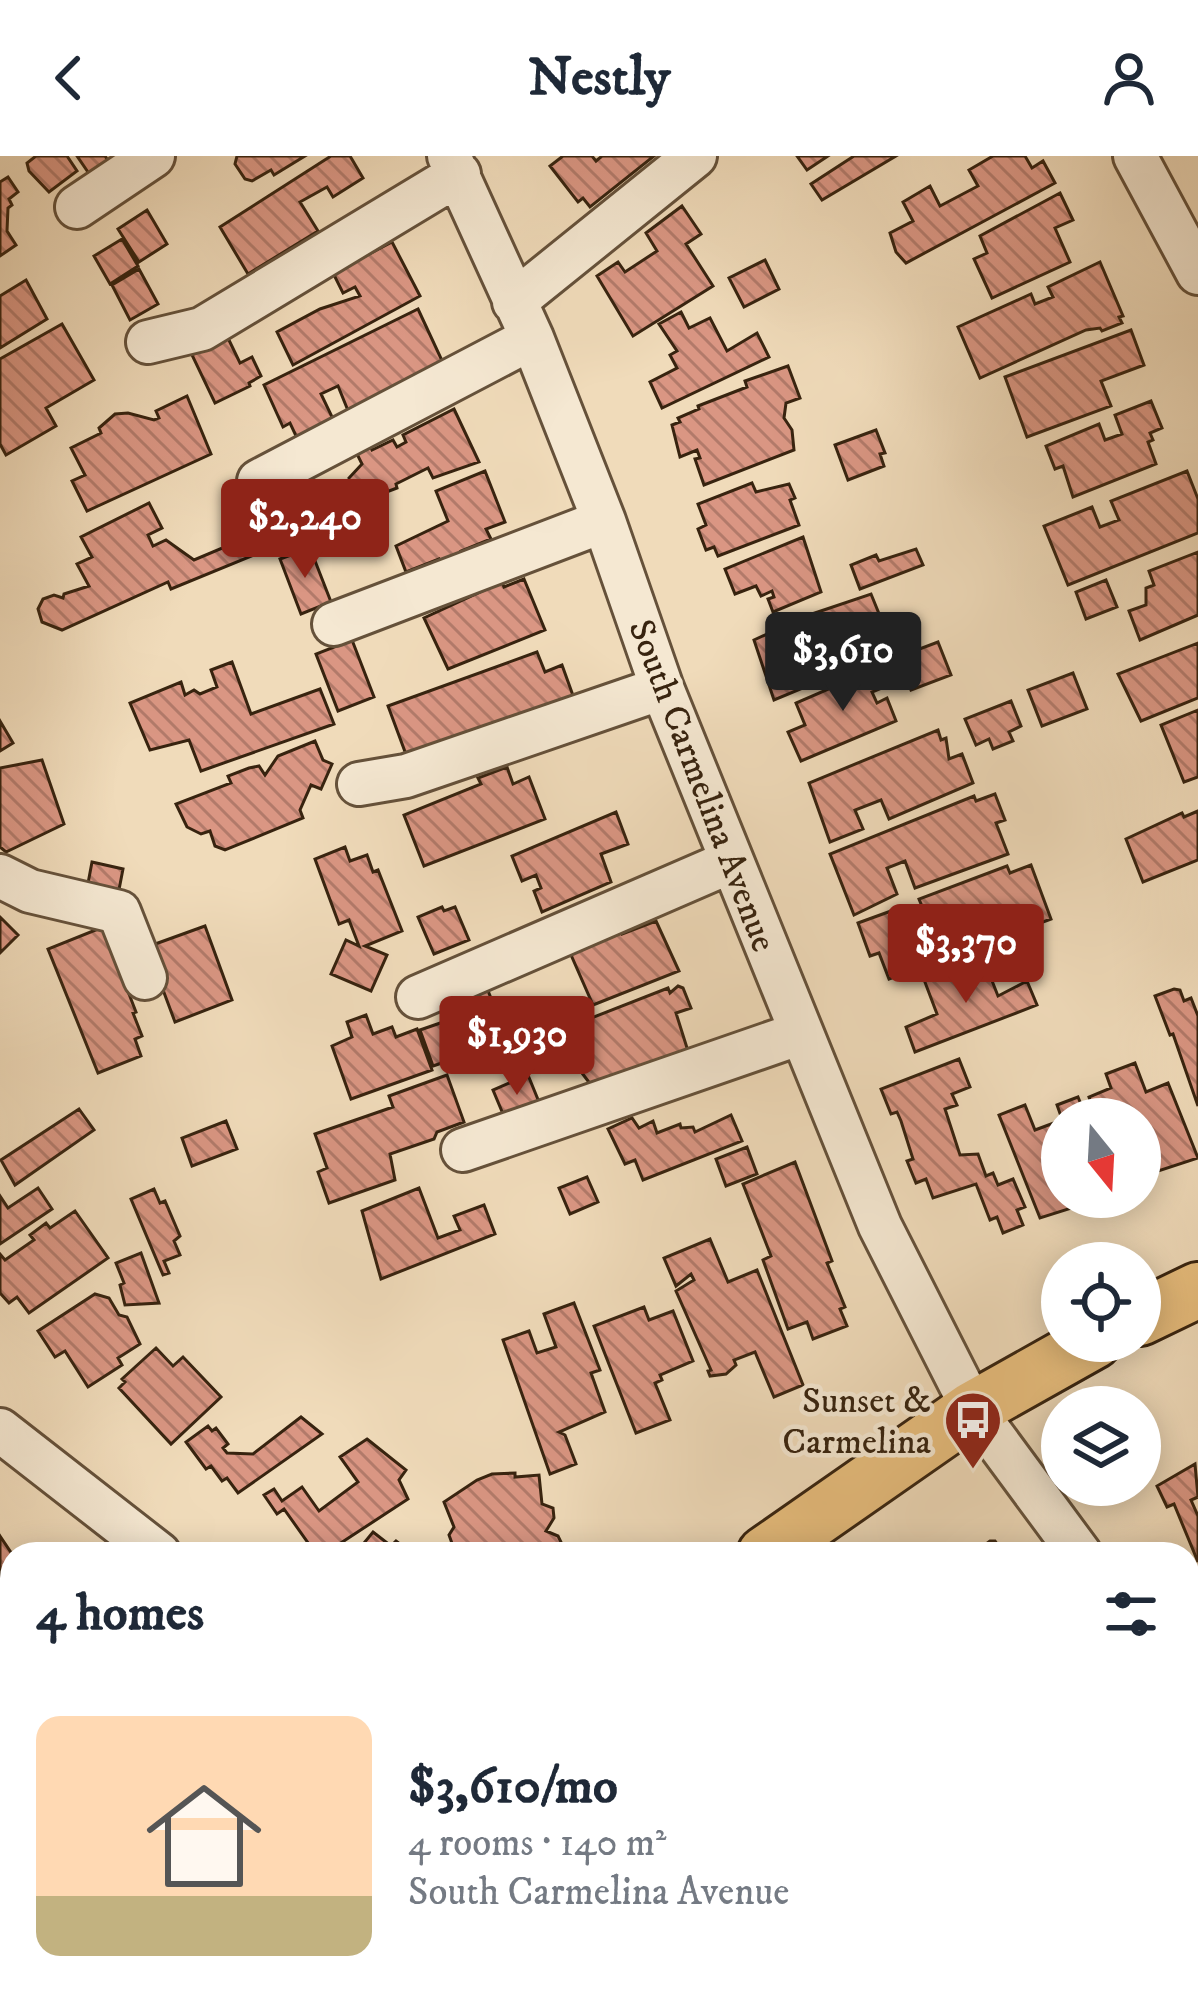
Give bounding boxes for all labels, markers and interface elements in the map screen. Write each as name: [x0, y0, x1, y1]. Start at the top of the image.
icon: back: [36, 45, 102, 111]
text: Nestly: [528, 45, 670, 112]
icon: person: [1096, 45, 1162, 111]
pin: $2,240: [207, 479, 403, 581]
text: $2,240: [248, 493, 362, 542]
pin: $3,610: [745, 612, 941, 714]
street label: South Carmelina Avenue: [618, 613, 786, 958]
text: $3,610: [792, 626, 894, 675]
pin: $3,370: [868, 904, 1064, 1006]
text: $3,370: [915, 918, 1017, 967]
pin: $1,930: [419, 996, 615, 1098]
text: $1,930: [466, 1010, 568, 1059]
north arrow: [1041, 1098, 1161, 1218]
map controls: [1041, 1098, 1161, 1506]
button: locate: [1041, 1242, 1161, 1362]
place label: Sunset & Carmelina: [782, 1379, 932, 1465]
button: layers: [1041, 1386, 1161, 1506]
bus stop icon: Sunset & Carmelina: [942, 1389, 1004, 1471]
icon: filters: [1098, 1581, 1164, 1647]
text: 4 homes: [36, 1582, 204, 1646]
text: $3,610/mo: [408, 1755, 618, 1819]
icon: home: [132, 1764, 276, 1908]
text: 4 rooms · 140 m²: [408, 1819, 667, 1868]
text: South Carmelina Avenue: [408, 1868, 789, 1917]

